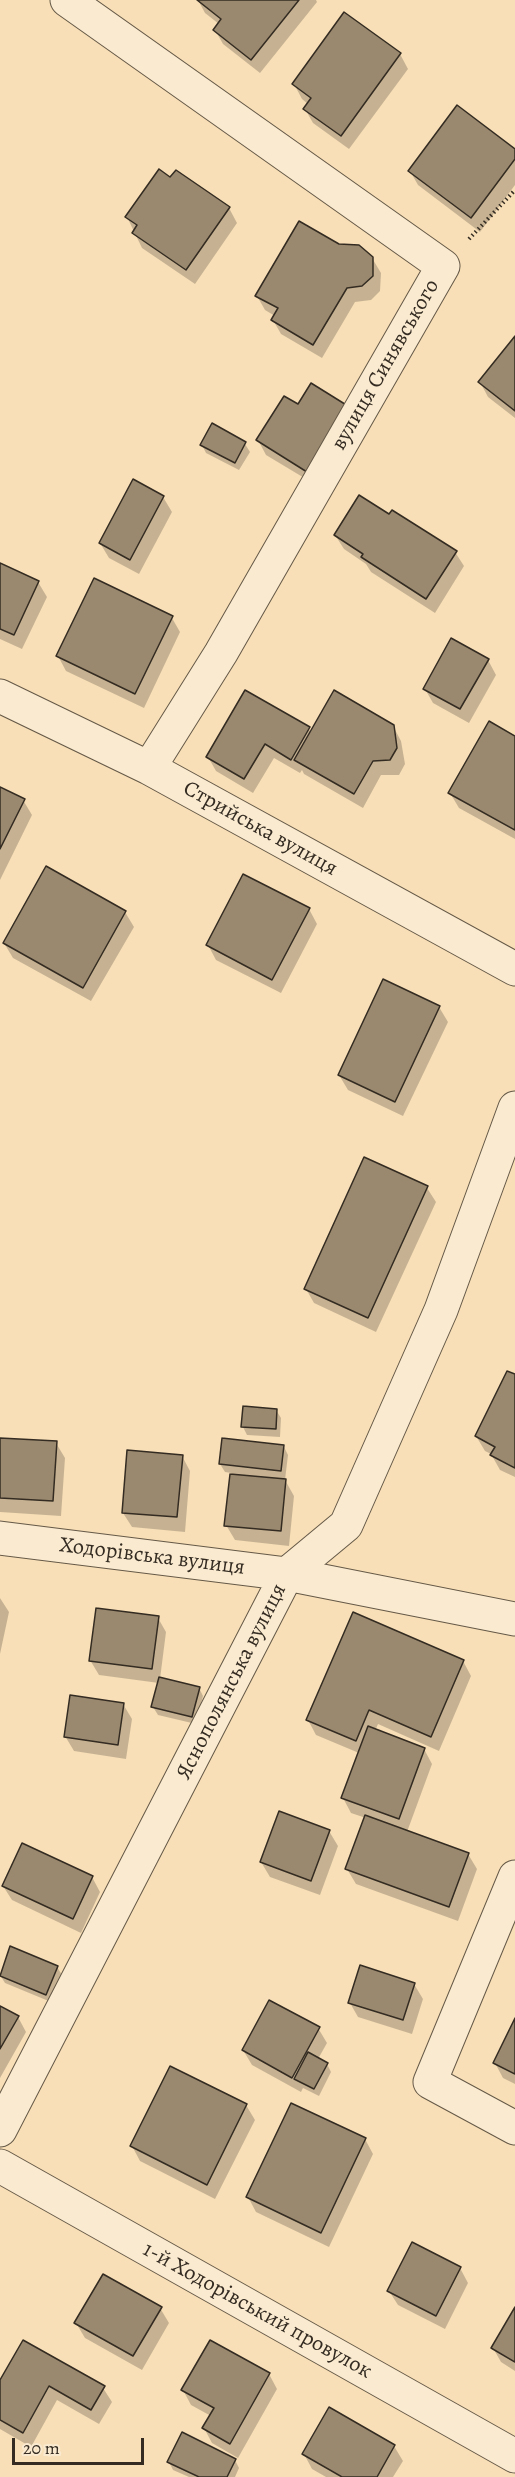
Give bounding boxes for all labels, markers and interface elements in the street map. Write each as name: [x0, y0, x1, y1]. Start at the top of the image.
street label: вулиця Синявського: [326, 275, 446, 455]
street label: Стрийська вулиця: [178, 776, 342, 882]
street label: Ходорівська вулиця: [58, 1533, 246, 1581]
street label: Яснополянська вулиця: [171, 1580, 293, 1784]
street label: 1-й Ходорівський провулок: [138, 2237, 376, 2385]
scale bar: [15, 2426, 147, 2464]
text: 20 m: [23, 2436, 60, 2460]

